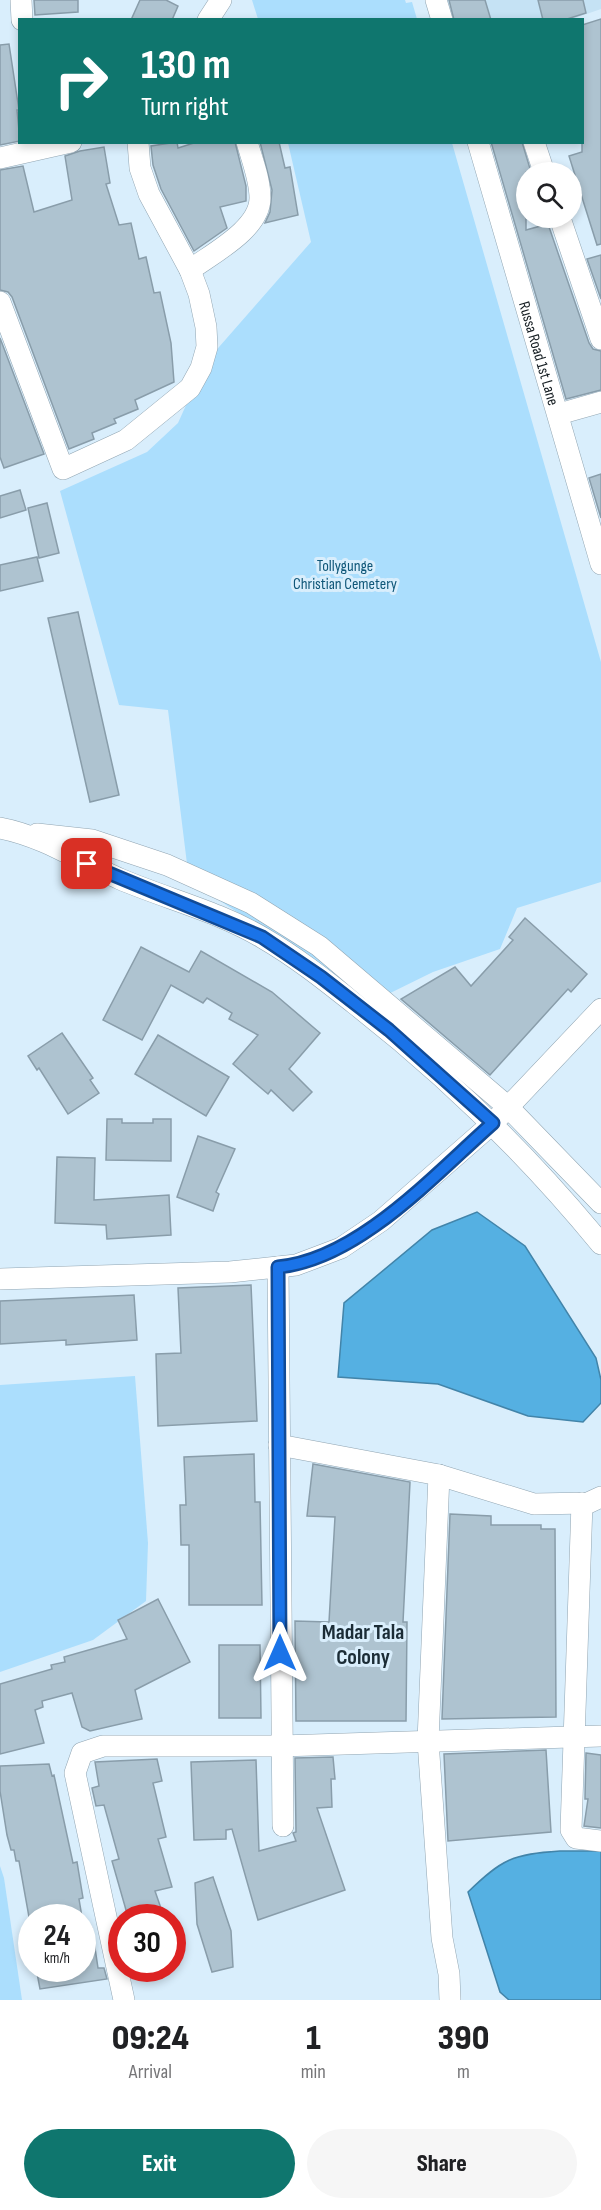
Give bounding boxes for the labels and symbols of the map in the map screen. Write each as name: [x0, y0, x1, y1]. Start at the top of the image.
street label: Russa Road 1st Lane: [514, 299, 562, 408]
park label: Tollygunge Christian Cemetery: [293, 557, 397, 594]
pin: [61, 838, 112, 889]
district label: Madar Tala Colony: [322, 1619, 404, 1671]
position arrow: [248, 1621, 312, 1685]
speed limit sign: 30: [108, 1904, 186, 1982]

